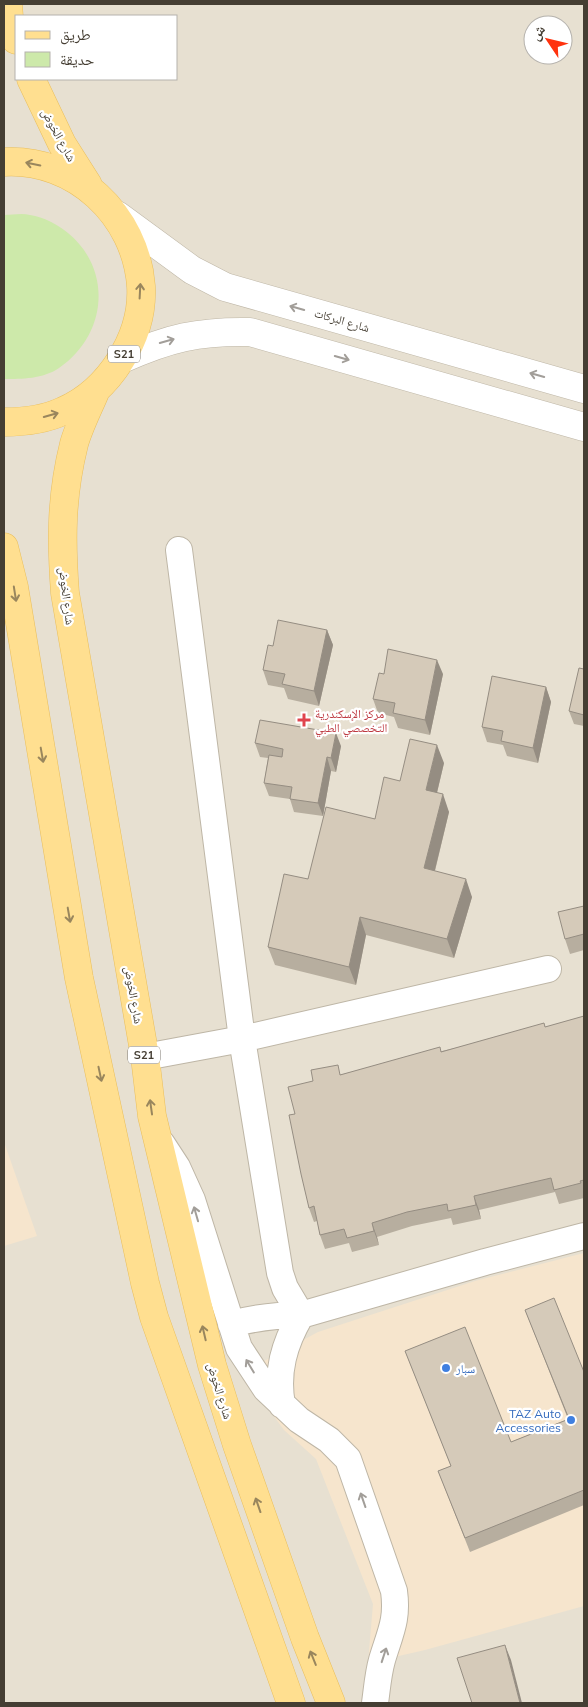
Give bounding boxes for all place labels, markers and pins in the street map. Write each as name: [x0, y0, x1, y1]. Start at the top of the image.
place label: مركز الإسكندرية التخصصي الطبي: [315, 706, 388, 738]
marker: مركز الإسكندرية التخصصي الطبي: [297, 713, 311, 727]
place label: سبار: [455, 1361, 475, 1376]
marker: سبار: [440, 1362, 452, 1374]
place label: TAZ Auto Accessories: [496, 1406, 561, 1435]
marker: TAZ Auto Accessories: [565, 1414, 577, 1426]

